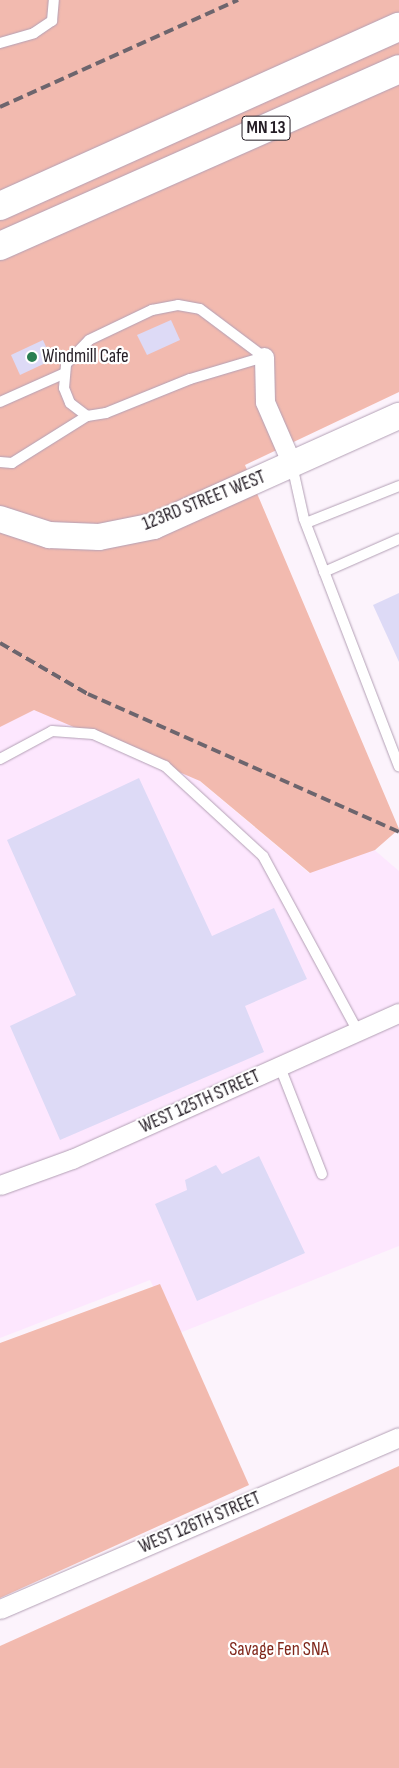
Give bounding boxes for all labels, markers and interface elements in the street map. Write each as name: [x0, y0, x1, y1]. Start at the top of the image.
road number: MN 13: [241, 112, 291, 144]
place label: Windmill Cafe: [42, 346, 129, 368]
marker: Windmill Cafe: [26, 351, 38, 363]
street label: 123RD STREET WEST: [139, 466, 269, 536]
street label: WEST 125TH STREET: [136, 1065, 264, 1139]
street label: WEST 126TH STREET: [136, 1487, 264, 1559]
park label: Savage Fen SNA: [229, 1639, 329, 1661]

